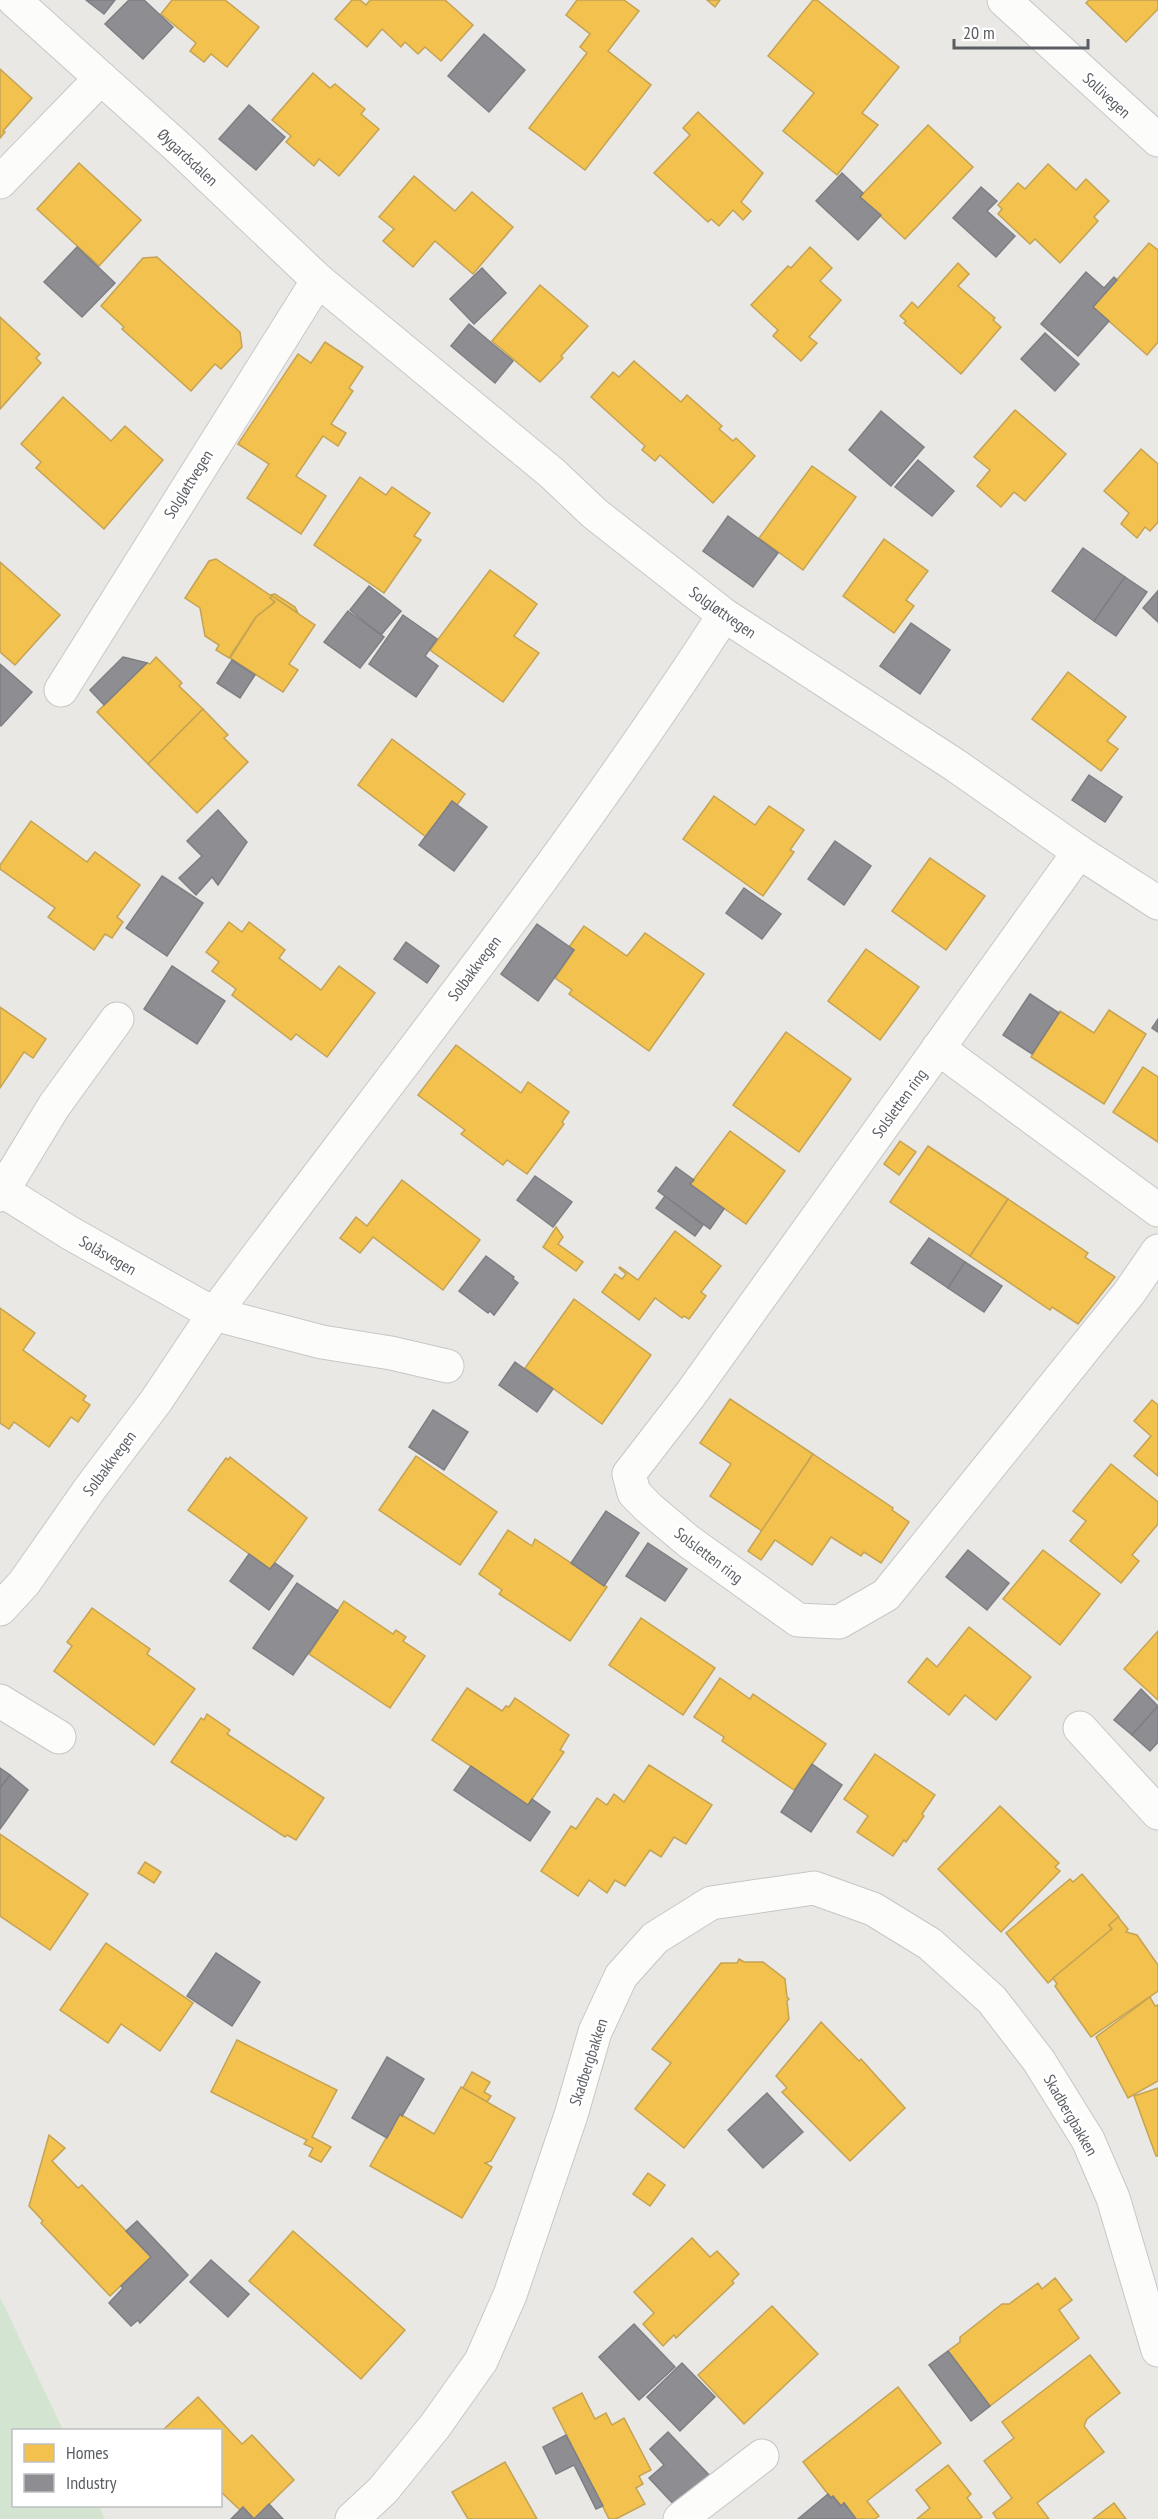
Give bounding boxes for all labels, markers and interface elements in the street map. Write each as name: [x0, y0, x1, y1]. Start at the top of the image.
scale bar: [954, 12, 1088, 50]
text: 20 m: [963, 21, 995, 44]
street label: Sollivegen: [1079, 68, 1135, 122]
street label: Øygardsdalen: [154, 124, 222, 190]
street label: Solgløttvegen: [159, 446, 217, 522]
street label: Solgløttvegen: [686, 582, 760, 642]
street label: Solbakkvegen: [443, 931, 505, 1005]
street label: Solsletten ring: [867, 1064, 931, 1142]
street label: Solåsvegen: [76, 1231, 140, 1279]
street label: Solbakkvegen: [78, 1426, 140, 1500]
street label: Solsletten ring: [671, 1523, 747, 1587]
street label: Skadbergbakken: [565, 2016, 611, 2108]
street label: Skadbergbakken: [1040, 2071, 1102, 2159]
legend: [12, 2429, 222, 2507]
text: Homes: [66, 2441, 109, 2464]
text: Industry: [66, 2471, 117, 2494]

